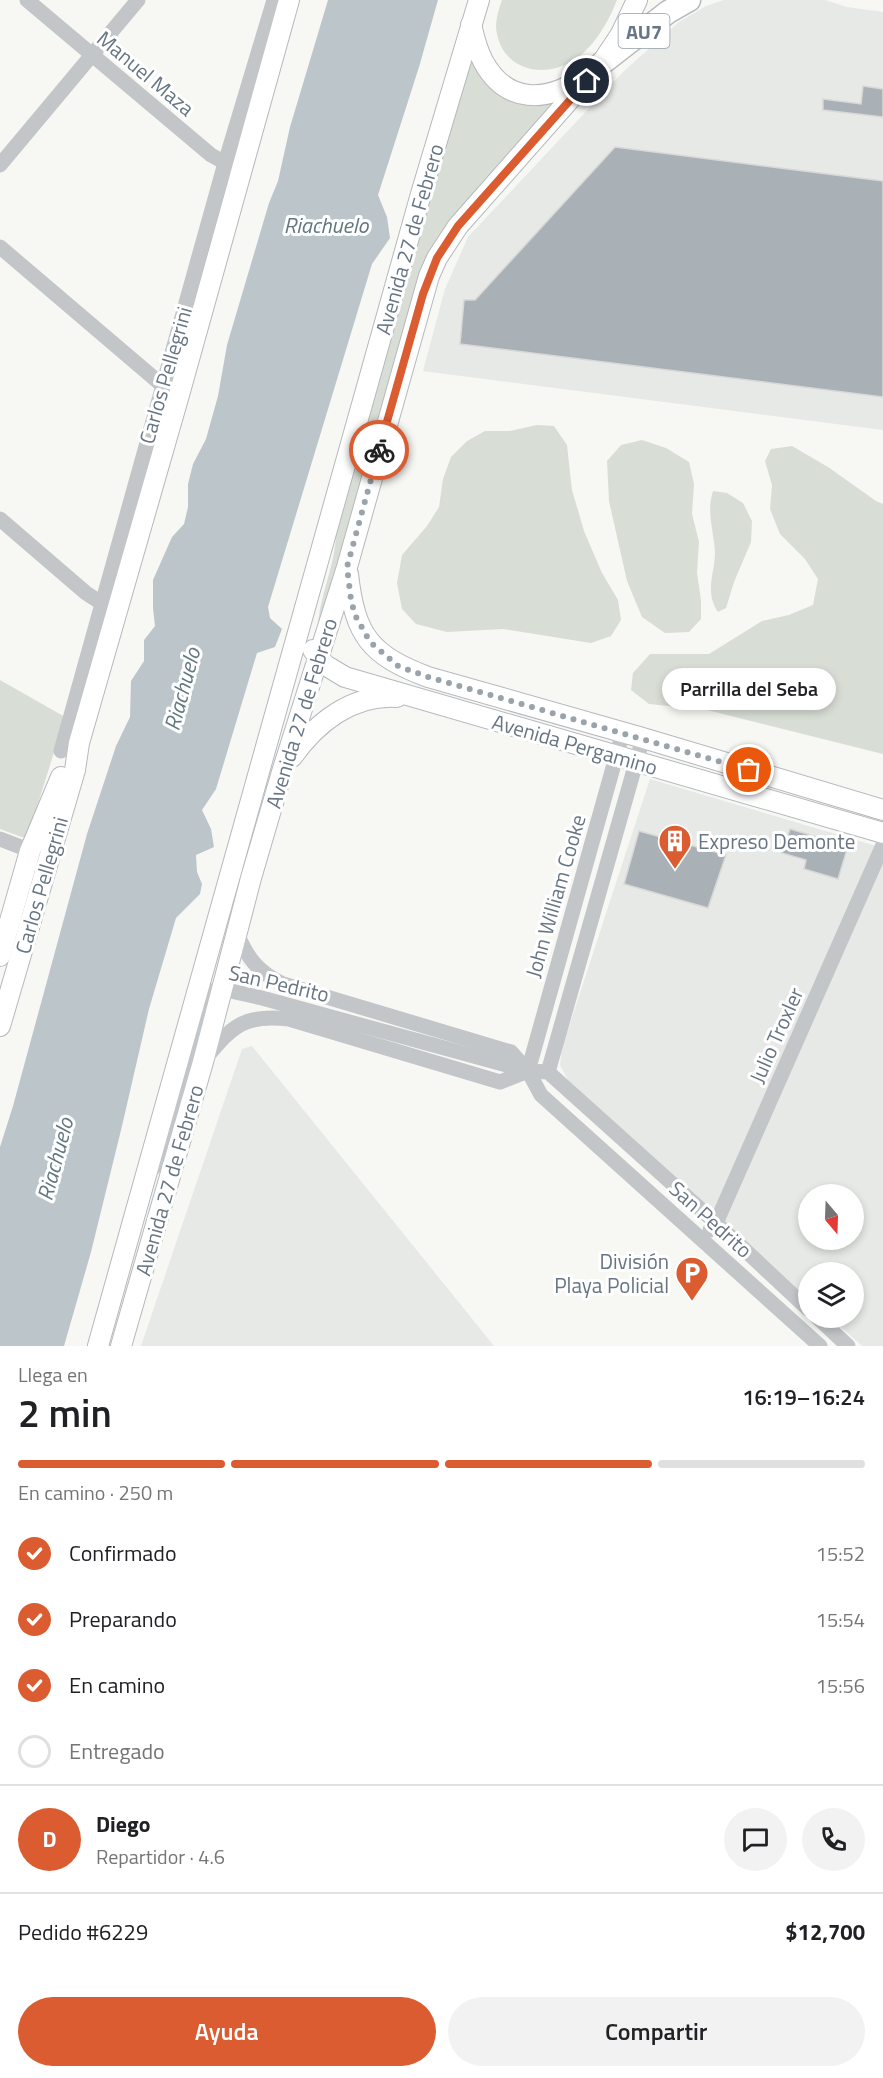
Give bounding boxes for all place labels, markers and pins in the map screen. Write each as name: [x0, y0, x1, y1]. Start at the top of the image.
pin: [561, 55, 612, 106]
callout: Parrilla del Seba: [662, 668, 836, 710]
pin: [723, 744, 774, 795]
building icon: Expreso Demonte: [657, 823, 693, 870]
place label: Expreso Demonte: [698, 825, 855, 857]
place label: División Playa Policial: [554, 1245, 669, 1301]
parking icon: División Playa Policial: [674, 1255, 710, 1302]

